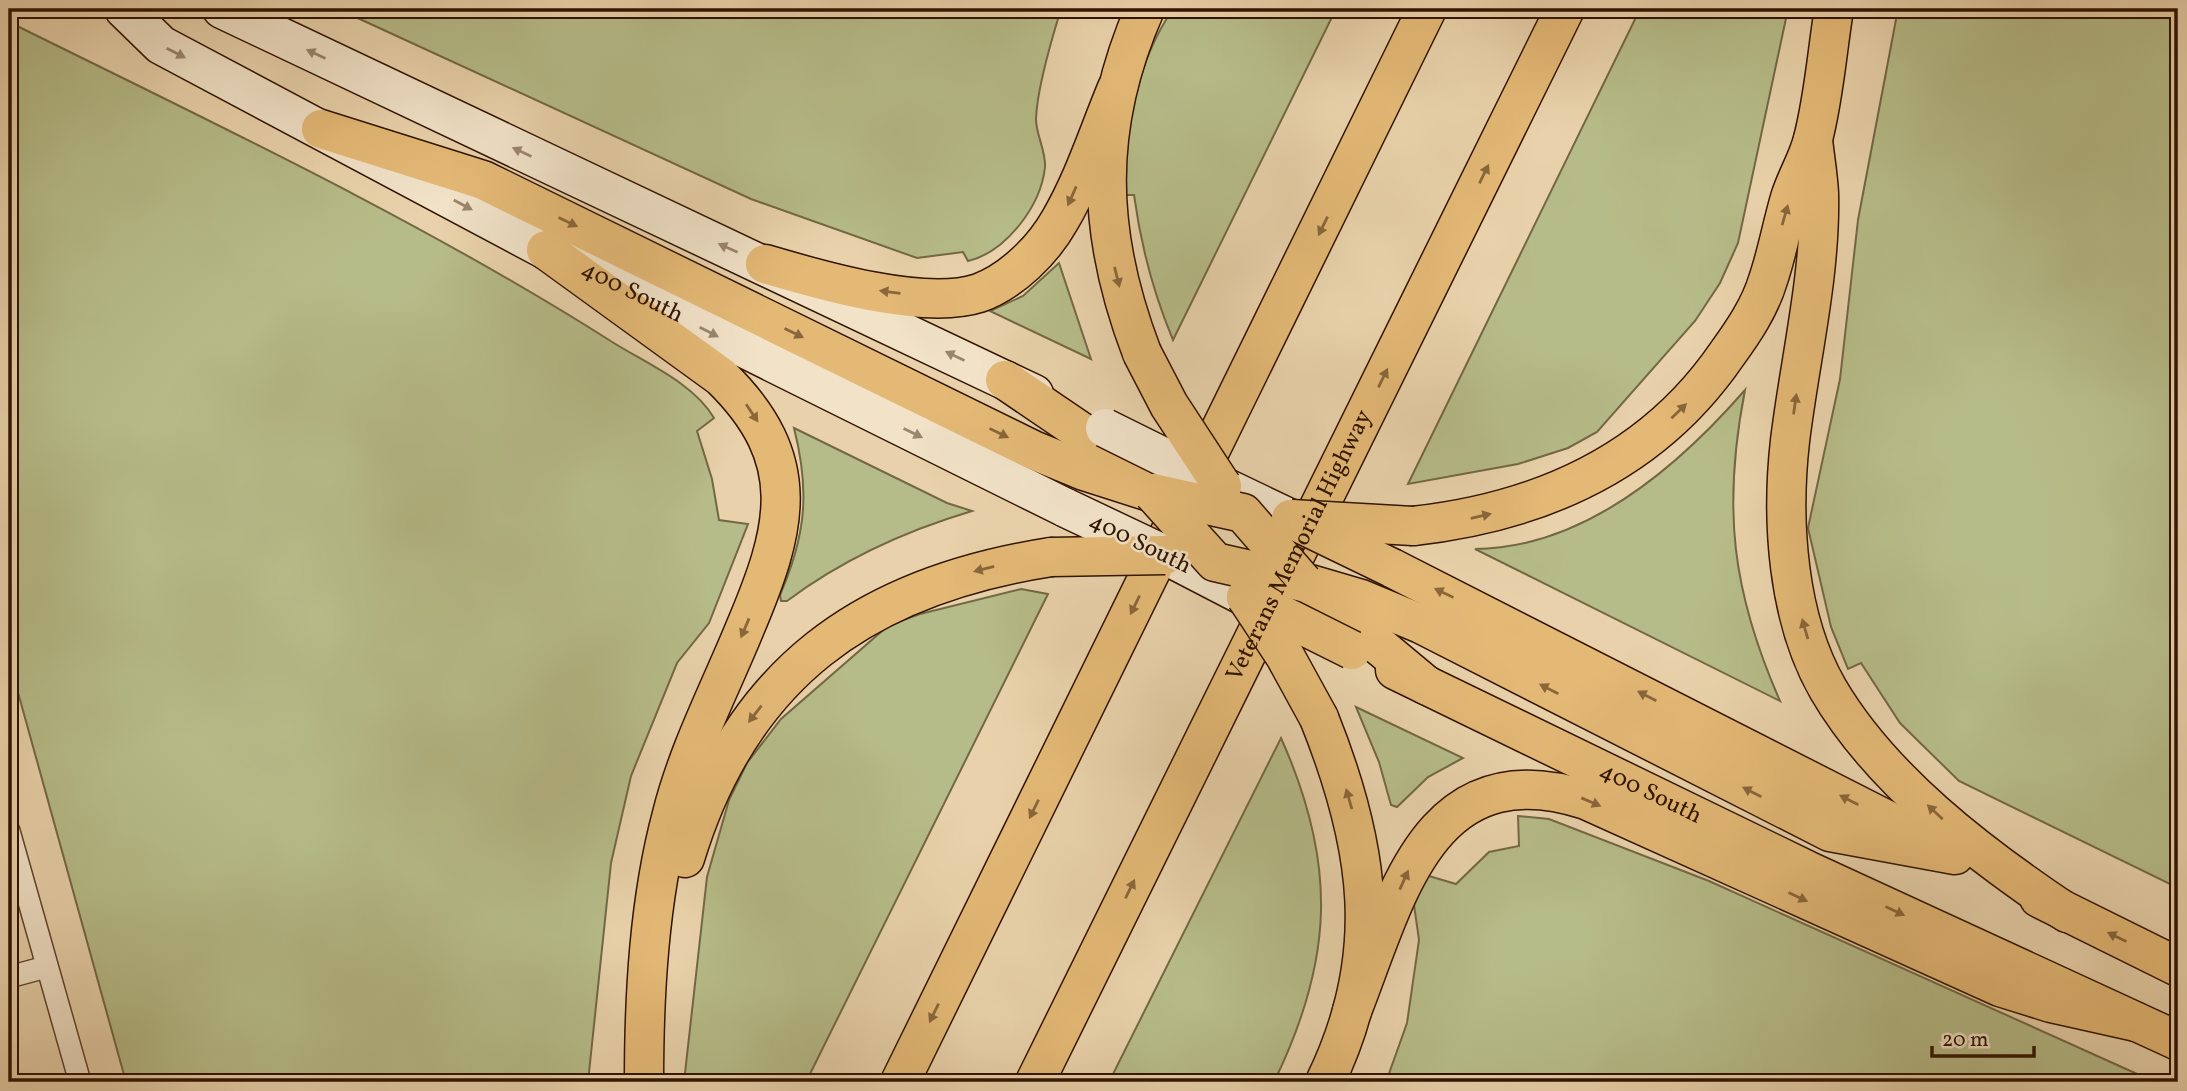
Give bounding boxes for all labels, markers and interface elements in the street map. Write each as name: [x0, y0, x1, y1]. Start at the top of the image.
one-way arrow: [166, 47, 186, 58]
one-way arrow: [306, 48, 326, 59]
one-way arrow: [512, 146, 532, 157]
one-way arrow: [1478, 164, 1489, 184]
one-way arrow: [1066, 186, 1078, 206]
one-way arrow: [453, 199, 473, 211]
one-way arrow: [1781, 204, 1791, 225]
one-way arrow: [558, 216, 578, 228]
one-way arrow: [1317, 216, 1328, 236]
one-way arrow: [718, 242, 738, 254]
street label: 400 South: [575, 253, 689, 333]
one-way arrow: [1112, 266, 1123, 288]
one-way arrow: [879, 287, 901, 298]
one-way arrow: [699, 326, 719, 337]
one-way arrow: [784, 327, 804, 339]
one-way arrow: [945, 350, 965, 362]
one-way arrow: [1376, 367, 1388, 387]
one-way arrow: [1790, 393, 1801, 415]
one-way arrow: [1670, 402, 1687, 419]
one-way arrow: [745, 404, 759, 422]
street label: Veterans Memorial Highway: [1218, 404, 1381, 687]
one-way arrow: [903, 427, 923, 438]
one-way arrow: [988, 428, 1009, 439]
street label: 400 South: [1083, 505, 1197, 583]
one-way arrow: [1470, 511, 1492, 522]
one-way arrow: [973, 564, 995, 575]
one-way arrow: [1434, 588, 1454, 599]
one-way arrow: [1130, 595, 1141, 615]
one-way arrow: [740, 618, 751, 639]
one-way arrow: [1799, 618, 1810, 640]
one-way arrow: [1539, 683, 1559, 694]
one-way arrow: [1636, 691, 1656, 703]
one-way arrow: [747, 705, 762, 723]
street label: 400 South: [1593, 755, 1708, 833]
one-way arrow: [1742, 786, 1762, 797]
one-way arrow: [1343, 789, 1353, 810]
one-way arrow: [1839, 795, 1859, 806]
one-way arrow: [1580, 797, 1601, 808]
one-way arrow: [1029, 799, 1040, 819]
one-way arrow: [1927, 804, 1944, 820]
one-way arrow: [1398, 870, 1410, 890]
one-way arrow: [1125, 879, 1136, 899]
one-way arrow: [1787, 892, 1808, 903]
one-way arrow: [1885, 905, 1905, 916]
one-way arrow: [2107, 932, 2127, 943]
one-way arrow: [928, 1003, 939, 1023]
scale bar: [1932, 1014, 2033, 1058]
text: 20 m: [1942, 1026, 1988, 1055]

